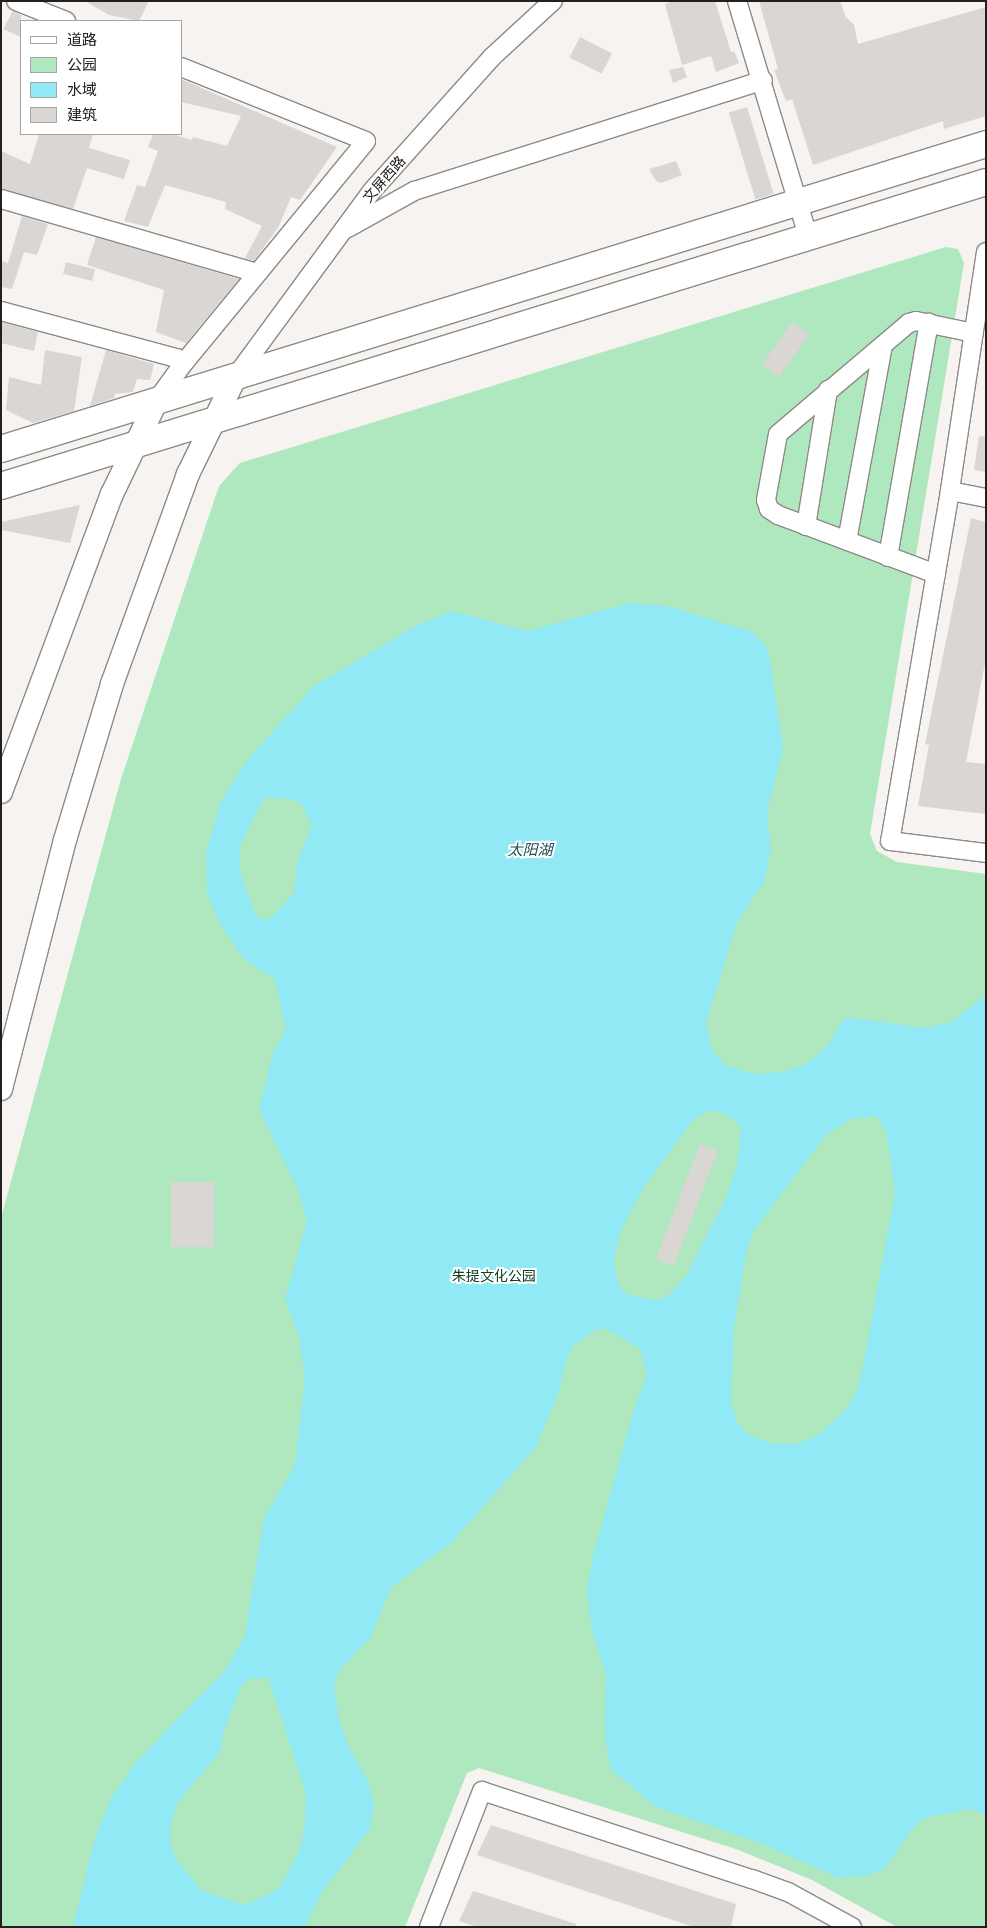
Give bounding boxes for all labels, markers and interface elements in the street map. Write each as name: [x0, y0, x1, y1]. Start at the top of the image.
legend: [20, 20, 182, 135]
text: 道路: [67, 29, 97, 50]
text: 公园: [67, 54, 97, 75]
text: 水域: [67, 79, 97, 100]
text: 建筑: [67, 104, 97, 125]
street label: 文屏西路: [359, 152, 409, 206]
water label: 太阳湖: [508, 841, 552, 859]
park label: 朱提文化公园: [452, 1268, 536, 1284]

